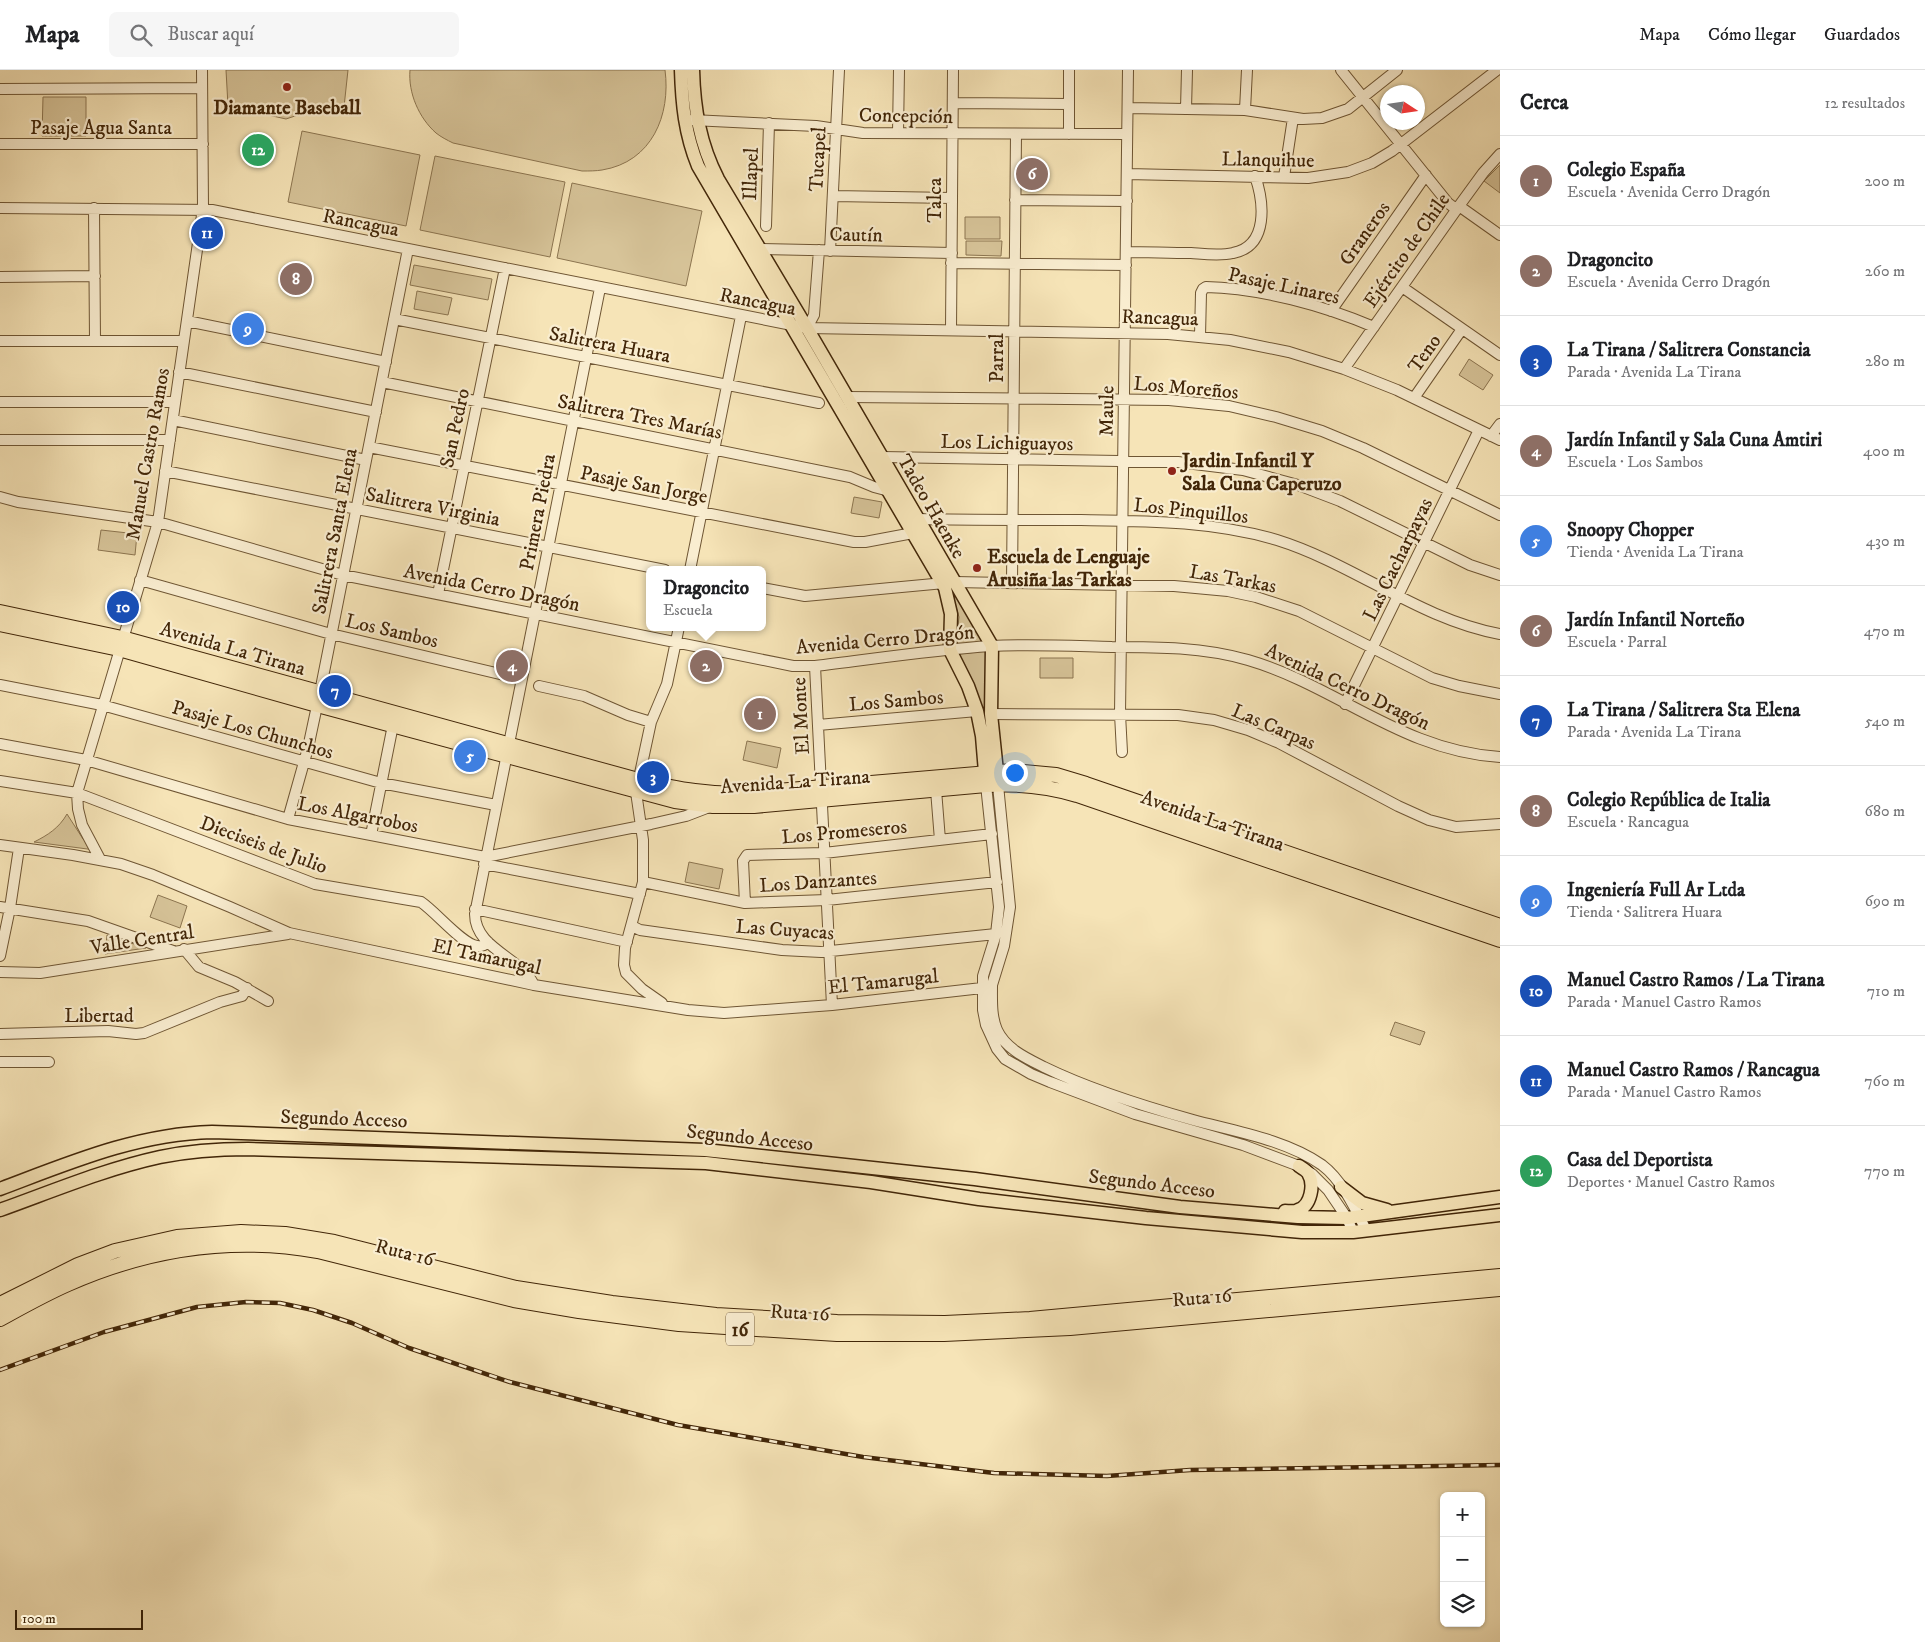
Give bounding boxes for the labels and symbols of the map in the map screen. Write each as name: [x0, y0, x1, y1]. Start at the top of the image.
marker: Diamante Baseball: [281, 81, 293, 93]
north arrow: [1380, 85, 1425, 130]
place label: Diamante Baseball: [213, 96, 362, 121]
street label: Concepción: [859, 103, 954, 130]
street label: Pasaje Agua Santa: [30, 116, 172, 141]
street label: Tucapel: [804, 126, 833, 192]
pin: 12: [242, 131, 274, 169]
street label: Illapel: [738, 147, 765, 201]
street label: Llanquihue: [1221, 147, 1314, 174]
pin: 6: [1016, 155, 1048, 193]
street label: Talca: [923, 177, 948, 222]
street label: Ejército de Chile: [1358, 189, 1456, 313]
street label: Graneros: [1334, 197, 1396, 271]
street label: Rancagua: [320, 204, 401, 243]
pin: 11: [191, 214, 223, 252]
street label: Cautín: [829, 223, 883, 248]
pin: 8: [280, 260, 312, 298]
street label: Pasaje Linares: [1226, 262, 1342, 311]
street label: Rancagua: [717, 283, 798, 322]
street label: Rancagua: [1121, 305, 1199, 332]
pin: 9: [232, 310, 264, 348]
street label: Salitrera Huara: [547, 321, 673, 370]
street label: Teno: [1403, 330, 1447, 378]
street label: Parral: [985, 333, 1010, 383]
street label: Manuel Castro Ramos: [121, 366, 176, 543]
street label: Los Moreños: [1132, 371, 1240, 406]
street label: Maule: [1095, 385, 1120, 437]
street label: San Pedro: [435, 386, 476, 470]
street label: Salitrera Tres Marías: [555, 389, 724, 446]
street label: Los Lichiguayos: [941, 430, 1074, 457]
street label: Salitrera Santa Elena: [307, 446, 364, 616]
place label: Jardin Infantil Y Sala Cuna Caperuzo: [1180, 449, 1342, 497]
street label: Tadeo Haenke: [891, 450, 971, 563]
street label: Primera Piedra: [515, 451, 562, 573]
street label: Pasaje San Jorge: [578, 461, 709, 510]
marker: Jardin Infantil Y Sala Cuna Caperuzo: [1166, 465, 1178, 477]
street label: Salitrera Virginia: [363, 482, 503, 533]
street label: Los Pinquillos: [1132, 493, 1250, 530]
street label: Las Cacharpayas: [1358, 494, 1439, 625]
place label: Escuela de Lenguaje Arusiña las Tarkas: [986, 545, 1151, 593]
street label: Avenida Cerro Dragón: [401, 559, 582, 618]
street label: Las Tarkas: [1187, 560, 1279, 599]
marker: Escuela de Lenguaje Arusiña las Tarkas: [971, 562, 983, 574]
pin: 10: [107, 588, 139, 626]
street label: Los Sambos: [343, 609, 441, 654]
street label: Avenida La Tirana: [157, 617, 309, 682]
street label: Avenida Cerro Dragón: [795, 620, 976, 661]
street label: Avenida Cerro Dragón: [1261, 638, 1434, 737]
pin: 4: [496, 647, 528, 685]
pin: 2: [690, 647, 722, 685]
pin: 7: [319, 672, 351, 710]
street label: El Monte: [787, 677, 816, 755]
street label: Los Sambos: [848, 685, 945, 718]
street label: Pasaje Los Chunchos: [169, 695, 337, 766]
pin: 1: [744, 695, 776, 733]
street label: Las Carpas: [1228, 699, 1319, 756]
pin: 5: [454, 737, 486, 775]
pin: 3: [637, 758, 669, 796]
your location: [1002, 760, 1028, 786]
street label: Avenida La Tirana: [719, 765, 871, 800]
street label: Avenida La Tirana: [1138, 785, 1288, 858]
street label: Los Algarrobos: [295, 792, 421, 839]
street label: Dieciseis de Julio: [196, 811, 331, 880]
street label: Los Promeseros: [780, 815, 908, 850]
street label: Los Danzantes: [758, 866, 878, 899]
street label: Las Cuyacas: [735, 915, 835, 946]
street label: Valle Central: [88, 920, 196, 961]
street label: El Tamarugal: [430, 934, 544, 981]
street label: El Tamarugal: [827, 964, 940, 1001]
street label: Libertad: [64, 1004, 134, 1029]
street label: Segundo Acceso: [280, 1105, 408, 1134]
street label: Segundo Acceso: [685, 1119, 814, 1158]
street label: Segundo Acceso: [1087, 1164, 1216, 1205]
street label: Ruta 16: [373, 1234, 437, 1273]
street label: Ruta 16: [1171, 1283, 1234, 1314]
street label: Ruta 16: [769, 1299, 831, 1328]
road number: 16: [726, 1312, 754, 1346]
scale bar: [15, 1607, 142, 1630]

